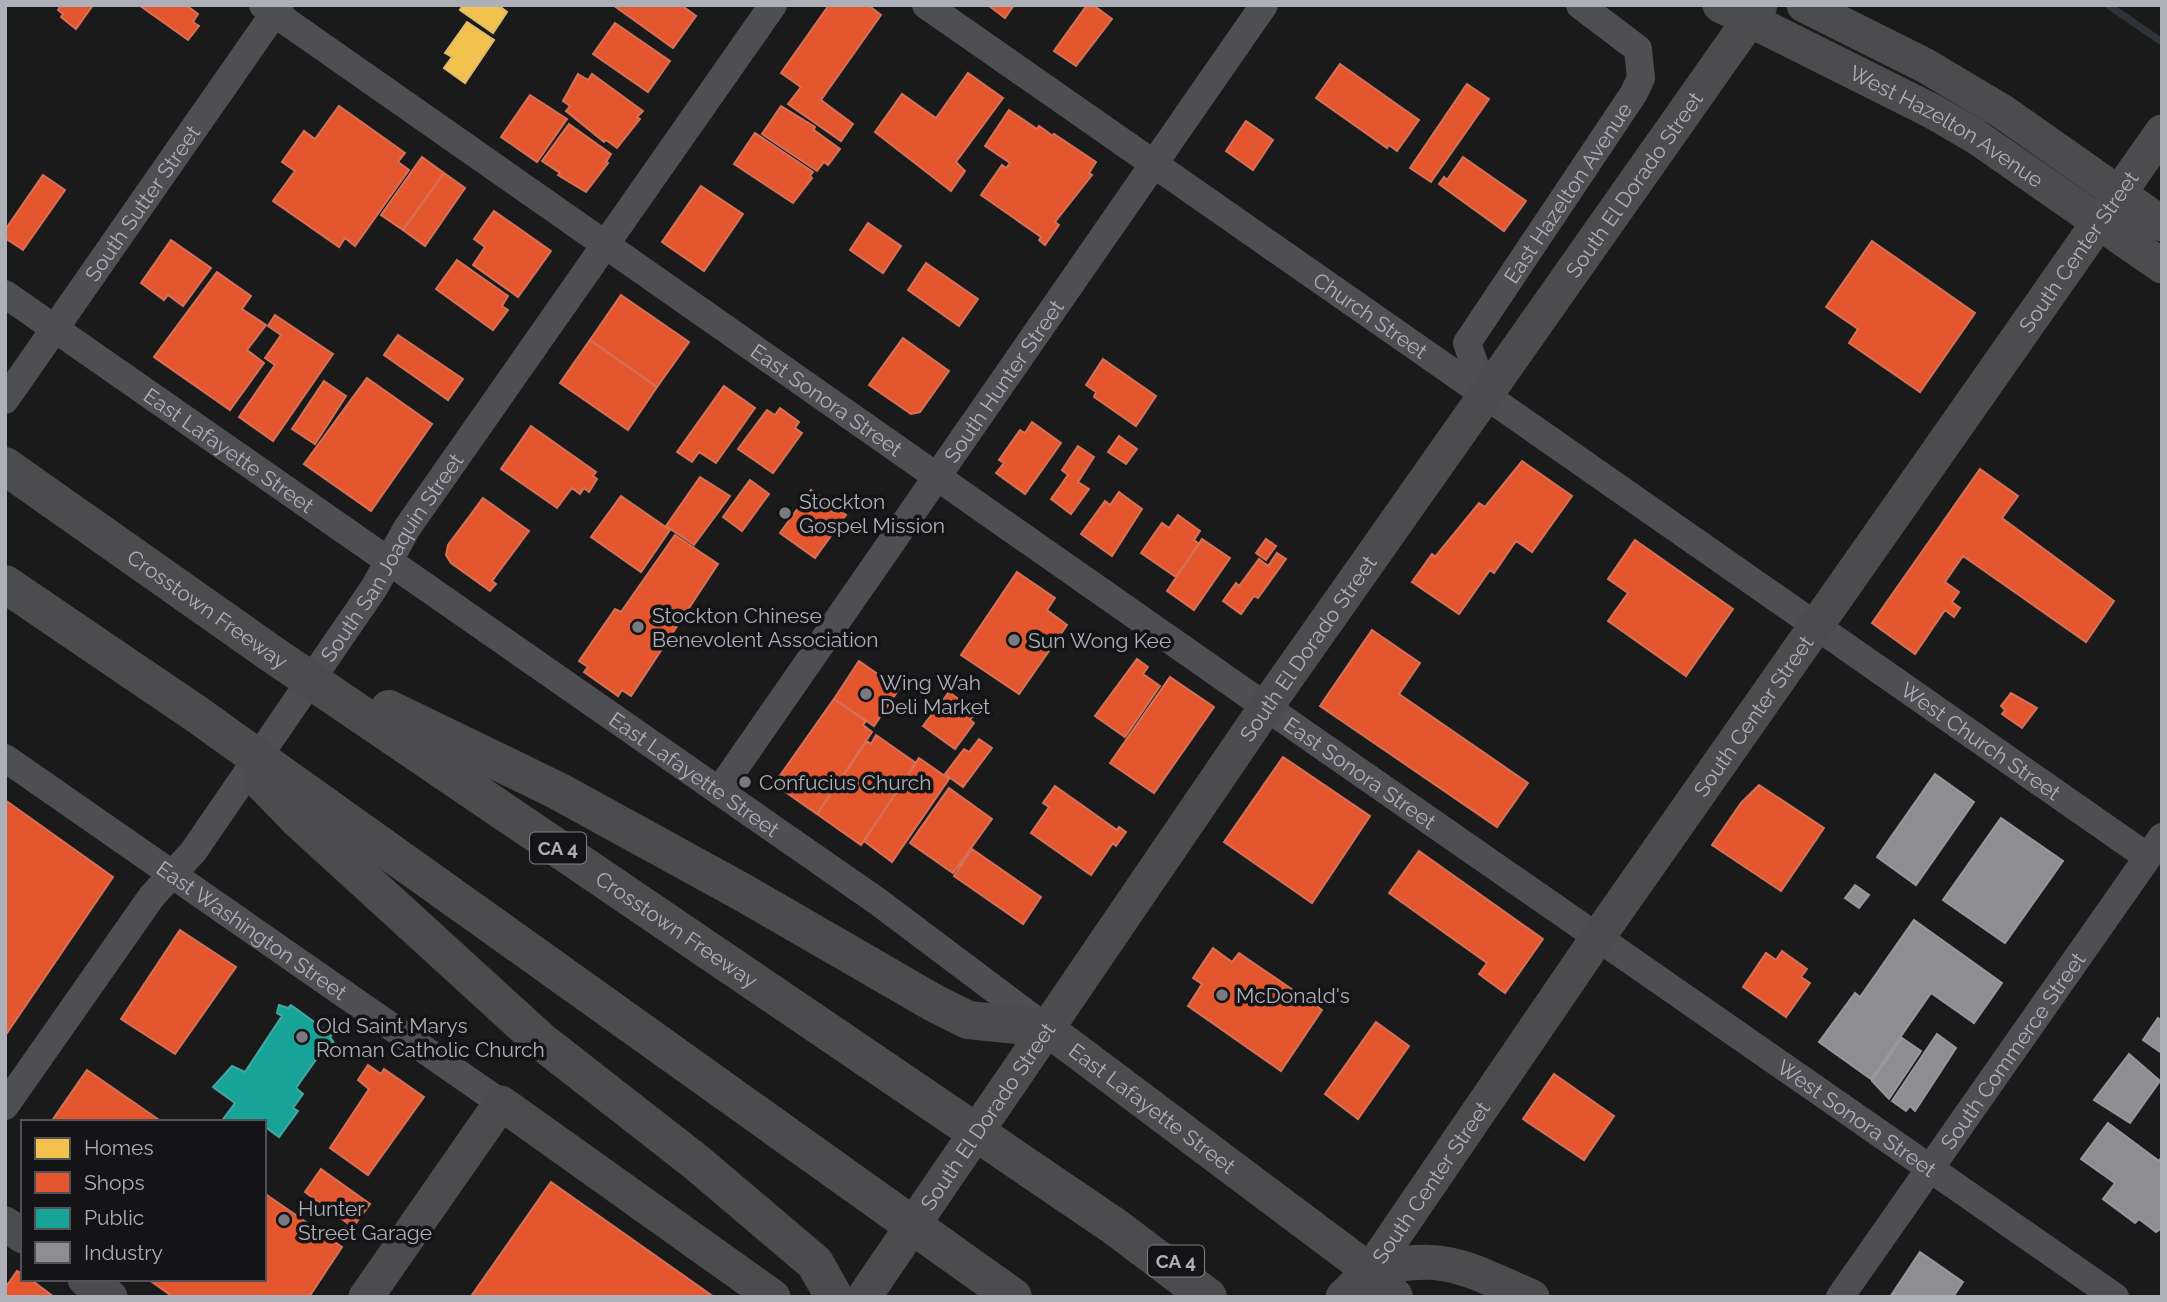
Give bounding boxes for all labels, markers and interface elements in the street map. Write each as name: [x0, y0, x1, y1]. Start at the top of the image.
street label: West Hazelton Avenue: [1846, 59, 2048, 192]
street label: South El Dorado Street: [1560, 87, 1708, 282]
street label: East Hazelton Avenue: [1498, 98, 1637, 288]
street label: South Sutter Street: [79, 120, 205, 286]
street label: South Center Street: [2013, 166, 2143, 337]
street label: Church Street: [1309, 267, 1432, 364]
street label: South Hunter Street: [938, 295, 1068, 467]
street label: East Sonora Street: [746, 338, 907, 461]
street label: East Lafayette Street: [139, 382, 319, 518]
street label: South San Joaquin Street: [315, 448, 468, 666]
place label: Stockton Gospel Mission: [799, 489, 945, 538]
marker: Stockton Gospel Mission: [777, 505, 793, 521]
street label: Crosstown Freeway: [123, 544, 293, 674]
street label: South El Dorado Street: [1234, 550, 1381, 746]
place label: Stockton Chinese Benevolent Association: [652, 603, 878, 652]
marker: Stockton Chinese Benevolent Association: [630, 619, 646, 635]
place label: Sun Wong Kee: [1028, 628, 1171, 653]
street label: South Center Street: [1688, 630, 1818, 801]
marker: Sun Wong Kee: [1006, 632, 1022, 648]
place label: Wing Wah Deli Market: [880, 670, 990, 719]
street label: West Church Street: [1896, 676, 2065, 805]
marker: Wing Wah Deli Market: [858, 686, 874, 702]
street label: East Lafayette Street: [605, 706, 784, 842]
street label: East Sonora Street: [1280, 711, 1441, 834]
place label: Confucius Church: [759, 770, 931, 795]
marker: Confucius Church: [737, 774, 753, 790]
road number: CA 4: [530, 832, 586, 863]
street label: East Washington Street: [152, 855, 352, 1005]
street label: Crosstown Freeway: [591, 865, 763, 993]
street label: South Commerce Street: [1935, 947, 2090, 1154]
place label: McDonald's: [1236, 983, 1350, 1008]
marker: McDonald's: [1214, 987, 1230, 1003]
place label: Old Saint Marys Roman Catholic Church: [316, 1013, 545, 1062]
street label: South El Dorado Street: [915, 1018, 1060, 1214]
marker: Old Saint Marys Roman Catholic Church: [294, 1029, 310, 1045]
street label: East Lafayette Street: [1064, 1037, 1240, 1178]
street label: West Sonora Street: [1773, 1054, 1941, 1182]
street label: South Center Street: [1366, 1096, 1495, 1268]
legend: [21, 1120, 266, 1281]
text: Homes: [84, 1135, 154, 1160]
text: Shops: [84, 1170, 145, 1195]
place label: Hunter Street Garage: [298, 1196, 432, 1245]
text: Public: [84, 1205, 144, 1230]
marker: Hunter Street Garage: [276, 1212, 292, 1228]
text: Industry: [84, 1240, 163, 1265]
road number: CA 4: [1148, 1246, 1204, 1276]

